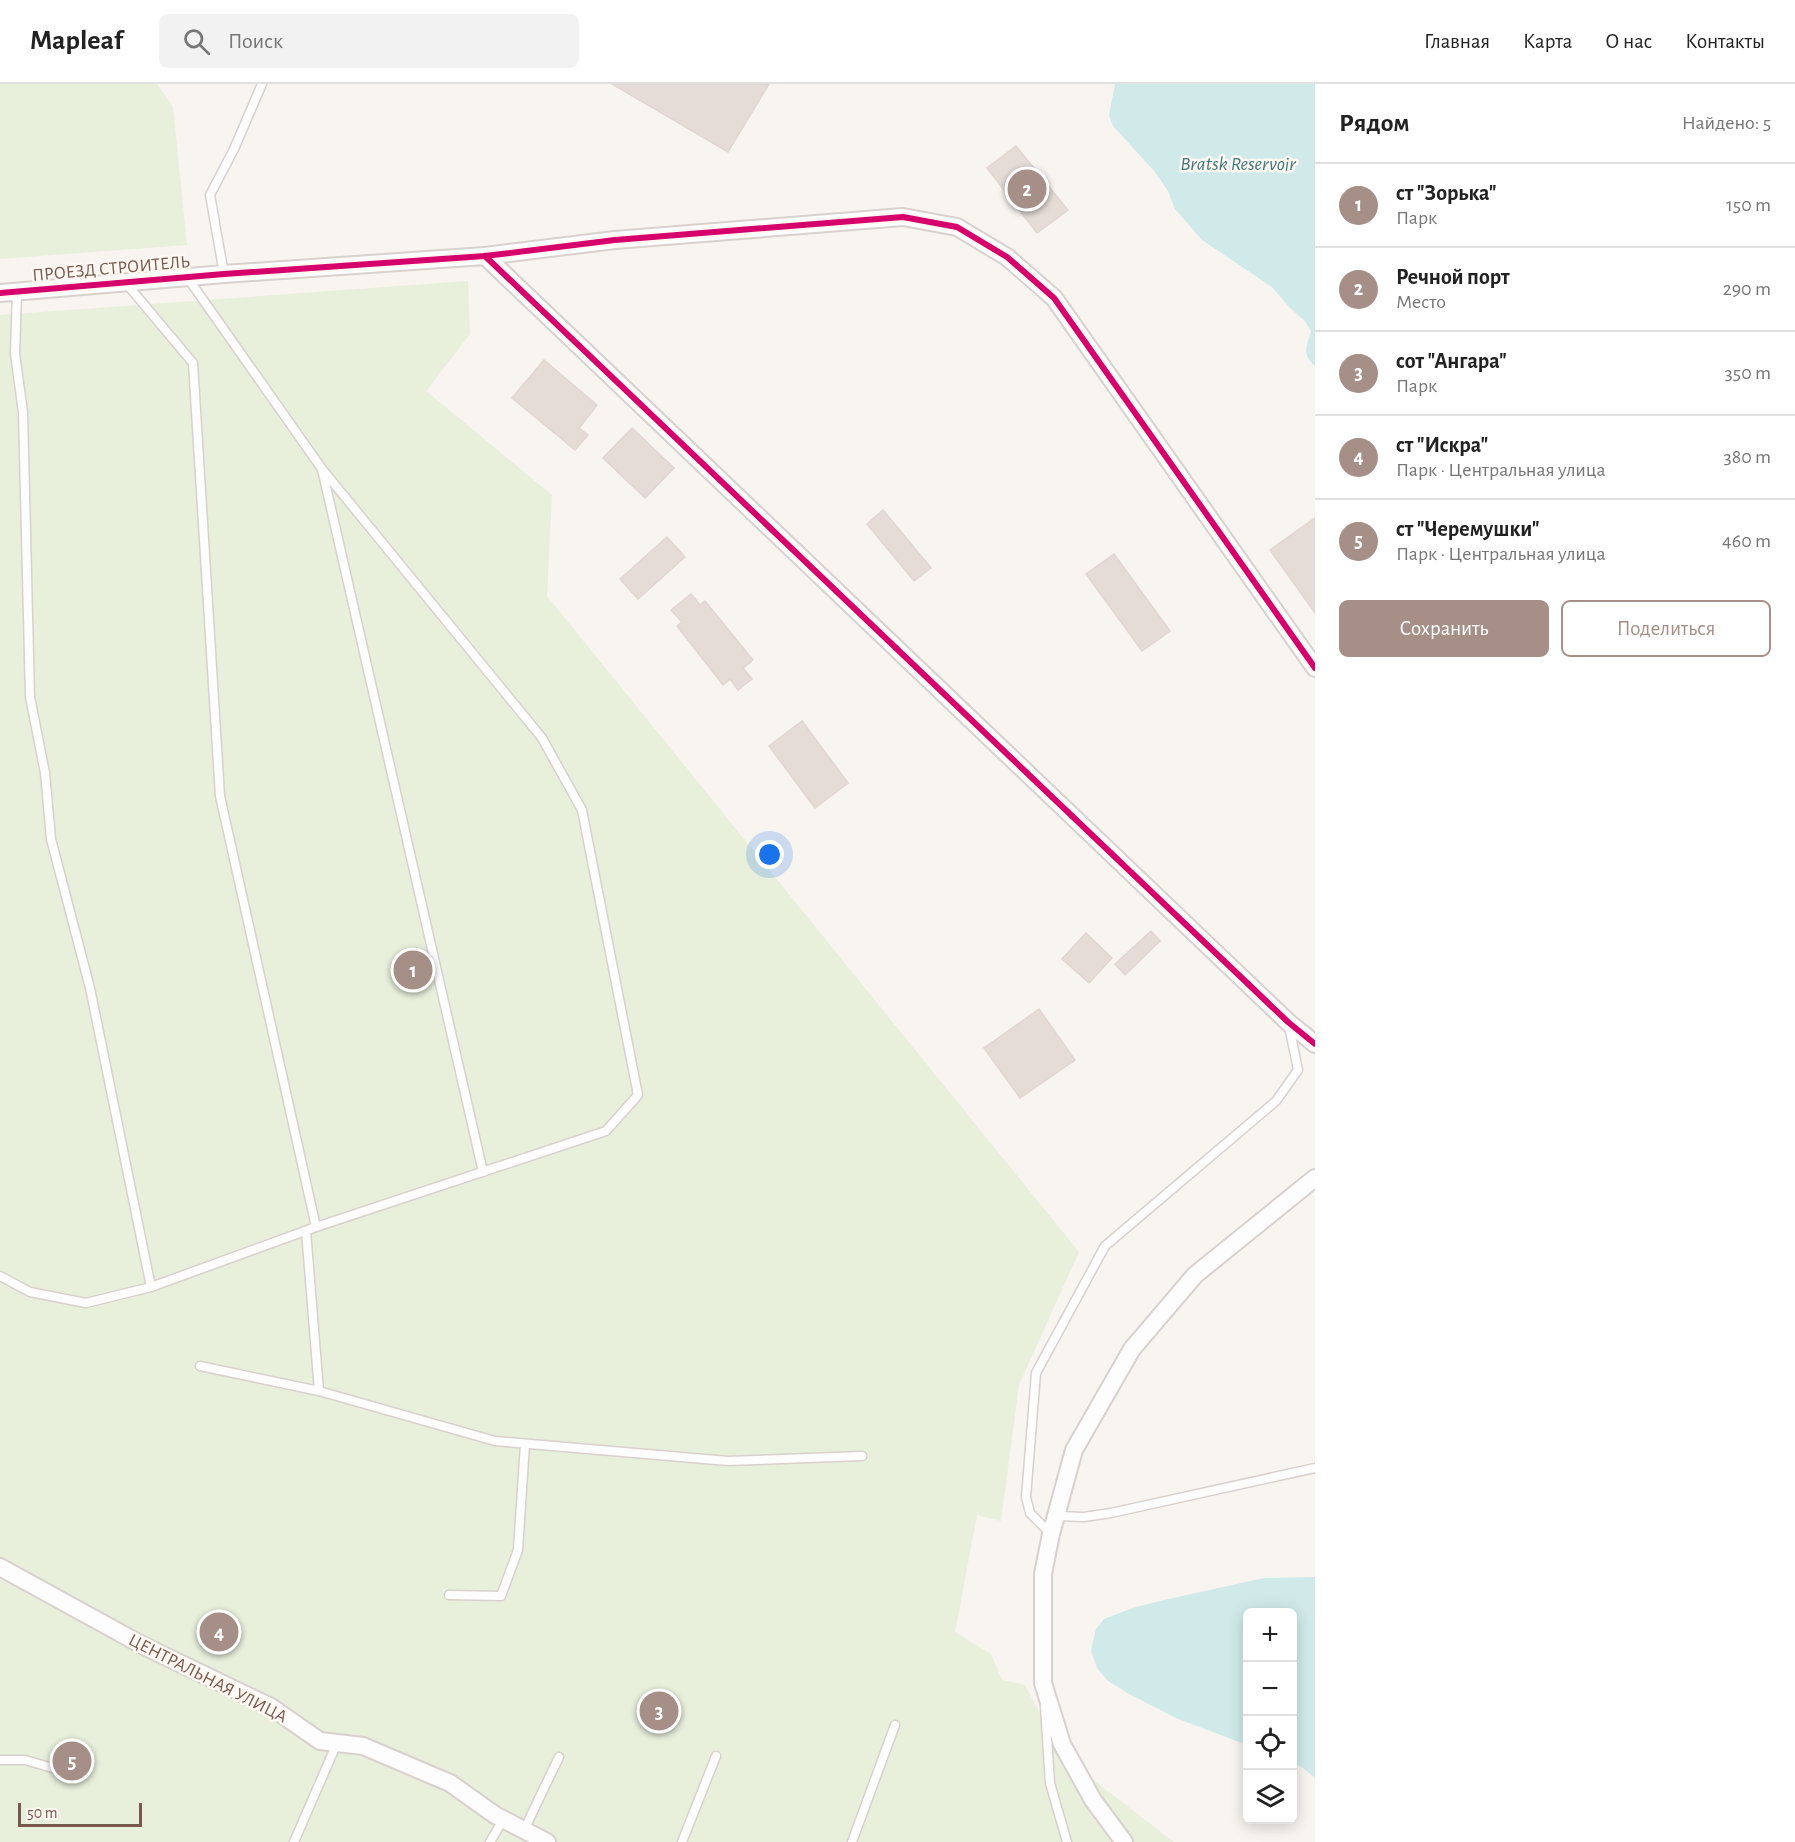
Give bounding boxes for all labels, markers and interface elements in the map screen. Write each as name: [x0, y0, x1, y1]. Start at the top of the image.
search box: [159, 14, 579, 68]
icon: search: [180, 25, 213, 58]
text: Mapleaf: [30, 27, 123, 55]
text: Поиск: [228, 30, 283, 52]
text: Главная: [1424, 31, 1490, 52]
text: Карта: [1523, 31, 1572, 52]
text: О нас: [1605, 31, 1652, 52]
text: Контакты: [1685, 31, 1765, 52]
text: Рядом: [1339, 110, 1410, 136]
text: Найдено: 5: [1682, 113, 1771, 133]
water label: Bratsk Reservoir: [1180, 154, 1296, 174]
pin: 2: [1008, 166, 1046, 212]
text: ст "Зорька": [1396, 182, 1497, 204]
text: 1: [1355, 195, 1362, 215]
text: 150 m: [1726, 195, 1771, 215]
text: Парк: [1396, 208, 1437, 228]
street label: ПРОЕЗД СТРОИТЕЛЬ: [31, 253, 191, 285]
text: Речной порт: [1396, 266, 1510, 288]
text: 2: [1354, 279, 1363, 299]
text: 290 m: [1723, 279, 1771, 299]
text: Место: [1396, 292, 1446, 312]
text: сот "Ангара": [1396, 350, 1507, 372]
text: 3: [1354, 363, 1363, 383]
text: 350 m: [1725, 363, 1771, 383]
text: Парк: [1396, 376, 1437, 396]
text: ст "Искра": [1396, 434, 1488, 456]
text: 4: [1353, 447, 1364, 467]
text: 380 m: [1723, 447, 1771, 467]
text: Парк · Центральная улица: [1396, 460, 1606, 480]
text: ст "Черемушки": [1396, 518, 1540, 540]
text: 5: [1354, 531, 1363, 551]
text: 460 m: [1722, 531, 1771, 551]
text: Парк · Центральная улица: [1396, 544, 1606, 564]
button: Сохранить: [1339, 600, 1549, 657]
button: Поделиться: [1561, 600, 1771, 657]
your location: [755, 840, 784, 869]
pin: 1: [394, 948, 432, 992]
map controls: [1243, 1608, 1297, 1824]
button: +: [1243, 1608, 1297, 1662]
pin: 4: [200, 1610, 238, 1654]
street label: ЦЕНТРАЛЬНАЯ УЛИЦА: [125, 1631, 290, 1727]
button: −: [1243, 1662, 1297, 1716]
pin: 3: [640, 1688, 678, 1734]
button: locate: [1243, 1716, 1297, 1770]
pin: 5: [52, 1738, 92, 1784]
button: layers: [1243, 1770, 1297, 1824]
scale bar: [18, 1800, 142, 1828]
text: 50 m: [27, 1805, 58, 1821]

